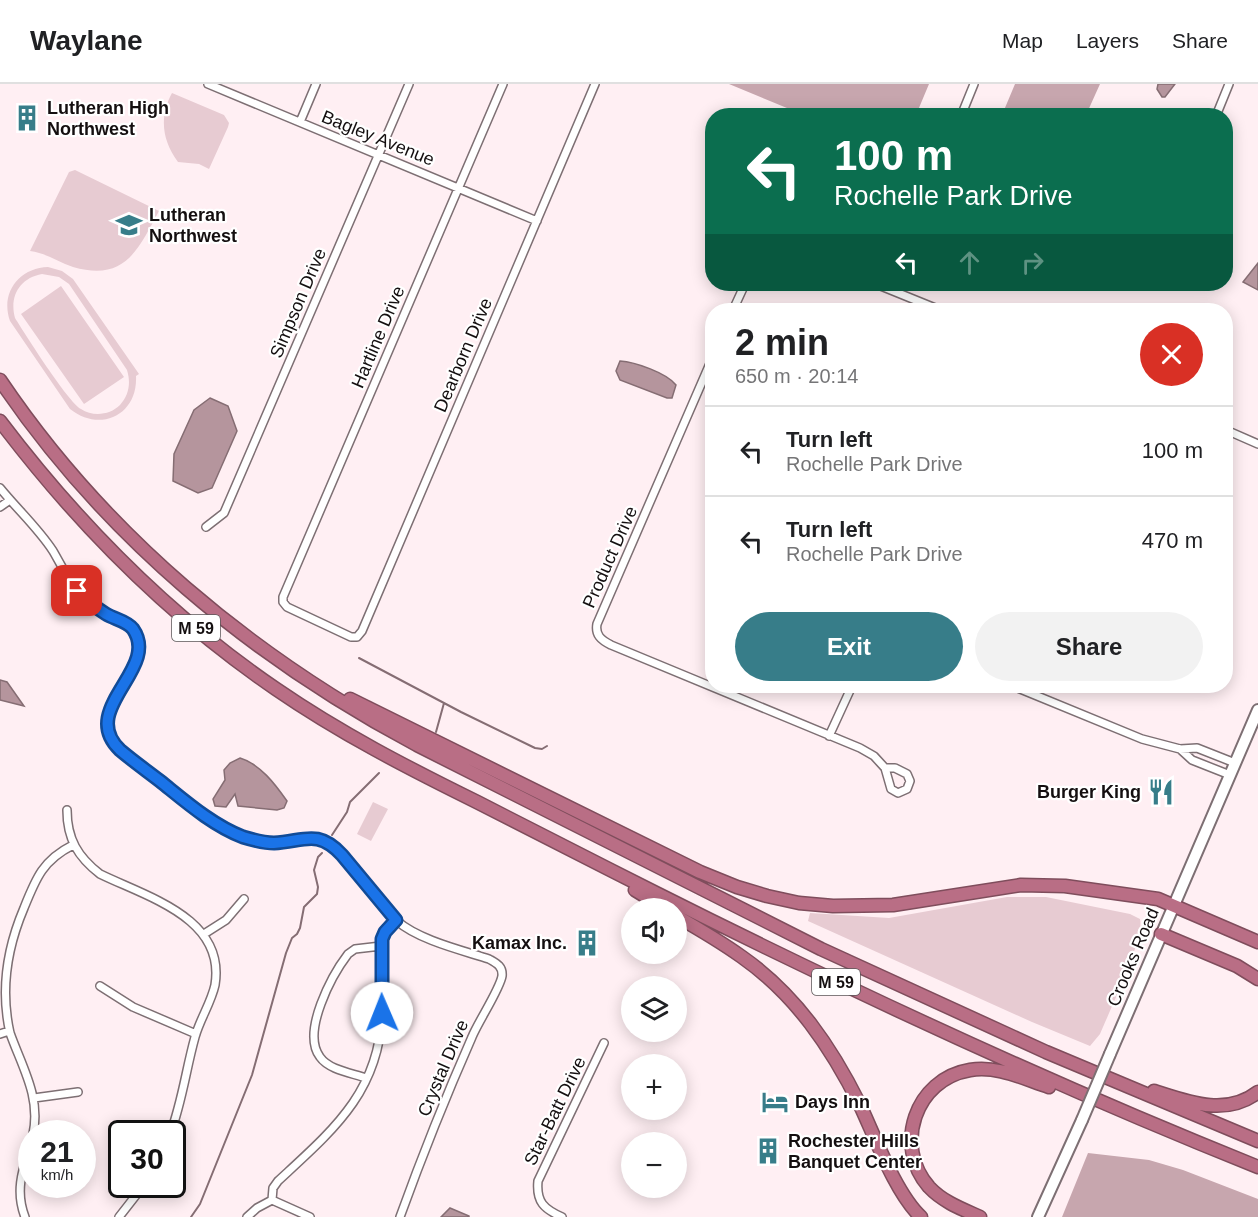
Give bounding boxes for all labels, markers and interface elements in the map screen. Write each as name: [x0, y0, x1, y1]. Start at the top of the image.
text: Waylane: [30, 25, 143, 56]
text: Map: [1002, 29, 1043, 52]
text: Layers: [1076, 29, 1139, 52]
text: Share: [1172, 29, 1228, 52]
place label: Lutheran High Northwest: [47, 98, 169, 139]
building icon: Lutheran High Northwest: [12, 103, 42, 133]
street label: Bagley Avenue: [319, 106, 437, 170]
icon: left: [735, 132, 813, 210]
text: 100 m: [834, 132, 953, 179]
text: Rochelle Park Drive: [834, 181, 1073, 211]
place label: Lutheran Northwest: [149, 205, 237, 246]
school or university icon: Lutheran Northwest: [114, 210, 144, 240]
street label: Simpson Drive: [266, 245, 330, 361]
icon: left: [890, 246, 923, 279]
icon: ahead: [953, 246, 986, 279]
icon: right: [1016, 246, 1049, 279]
street label: Hartline Drive: [347, 283, 409, 391]
street label: Dearborn Drive: [430, 295, 496, 415]
text: 2 min: [735, 322, 829, 363]
button: close: [1140, 323, 1203, 386]
text: 650 m · 20:14: [735, 365, 858, 387]
text: Turn left: [786, 427, 872, 452]
icon: left: [735, 435, 768, 468]
text: 100 m: [1142, 438, 1203, 463]
text: Rochelle Park Drive: [786, 453, 963, 475]
street label: Product Drive: [579, 503, 641, 611]
text: Turn left: [786, 517, 872, 542]
icon: left: [735, 525, 768, 558]
text: 470 m: [1142, 528, 1203, 553]
text: Rochelle Park Drive: [786, 543, 963, 565]
pin: [51, 565, 102, 616]
icon: arrive: [60, 574, 93, 607]
button: Exit: [735, 612, 963, 681]
button: Share: [975, 612, 1203, 681]
road number: M 59: [172, 615, 220, 641]
restaurant icon: Burger King: [1146, 777, 1176, 807]
place label: Burger King: [1037, 782, 1141, 802]
map controls: [621, 898, 687, 1198]
button: sound: [621, 898, 687, 964]
street label: Crooks Road: [1103, 905, 1163, 1009]
building icon: Kamax Inc.: [572, 928, 602, 958]
place label: Kamax Inc.: [472, 933, 567, 953]
road number: M 59: [812, 969, 860, 995]
button: layers: [621, 976, 687, 1042]
position arrow: [350, 981, 414, 1045]
street label: Crystal Drive: [414, 1017, 472, 1119]
street label: Star-Batt Drive: [520, 1054, 590, 1168]
button: +: [621, 1054, 687, 1120]
hotel icon: Days Inn: [760, 1087, 790, 1117]
place label: Days Inn: [795, 1092, 870, 1112]
speed limit sign: 30: [108, 1120, 186, 1198]
place label: Rochester Hills Banquet Center: [788, 1131, 922, 1172]
button: −: [621, 1132, 687, 1198]
text: 21: [40, 1135, 74, 1168]
building icon: Rochester Hills Banquet Center: [753, 1136, 783, 1166]
text: km/h: [41, 1166, 73, 1183]

